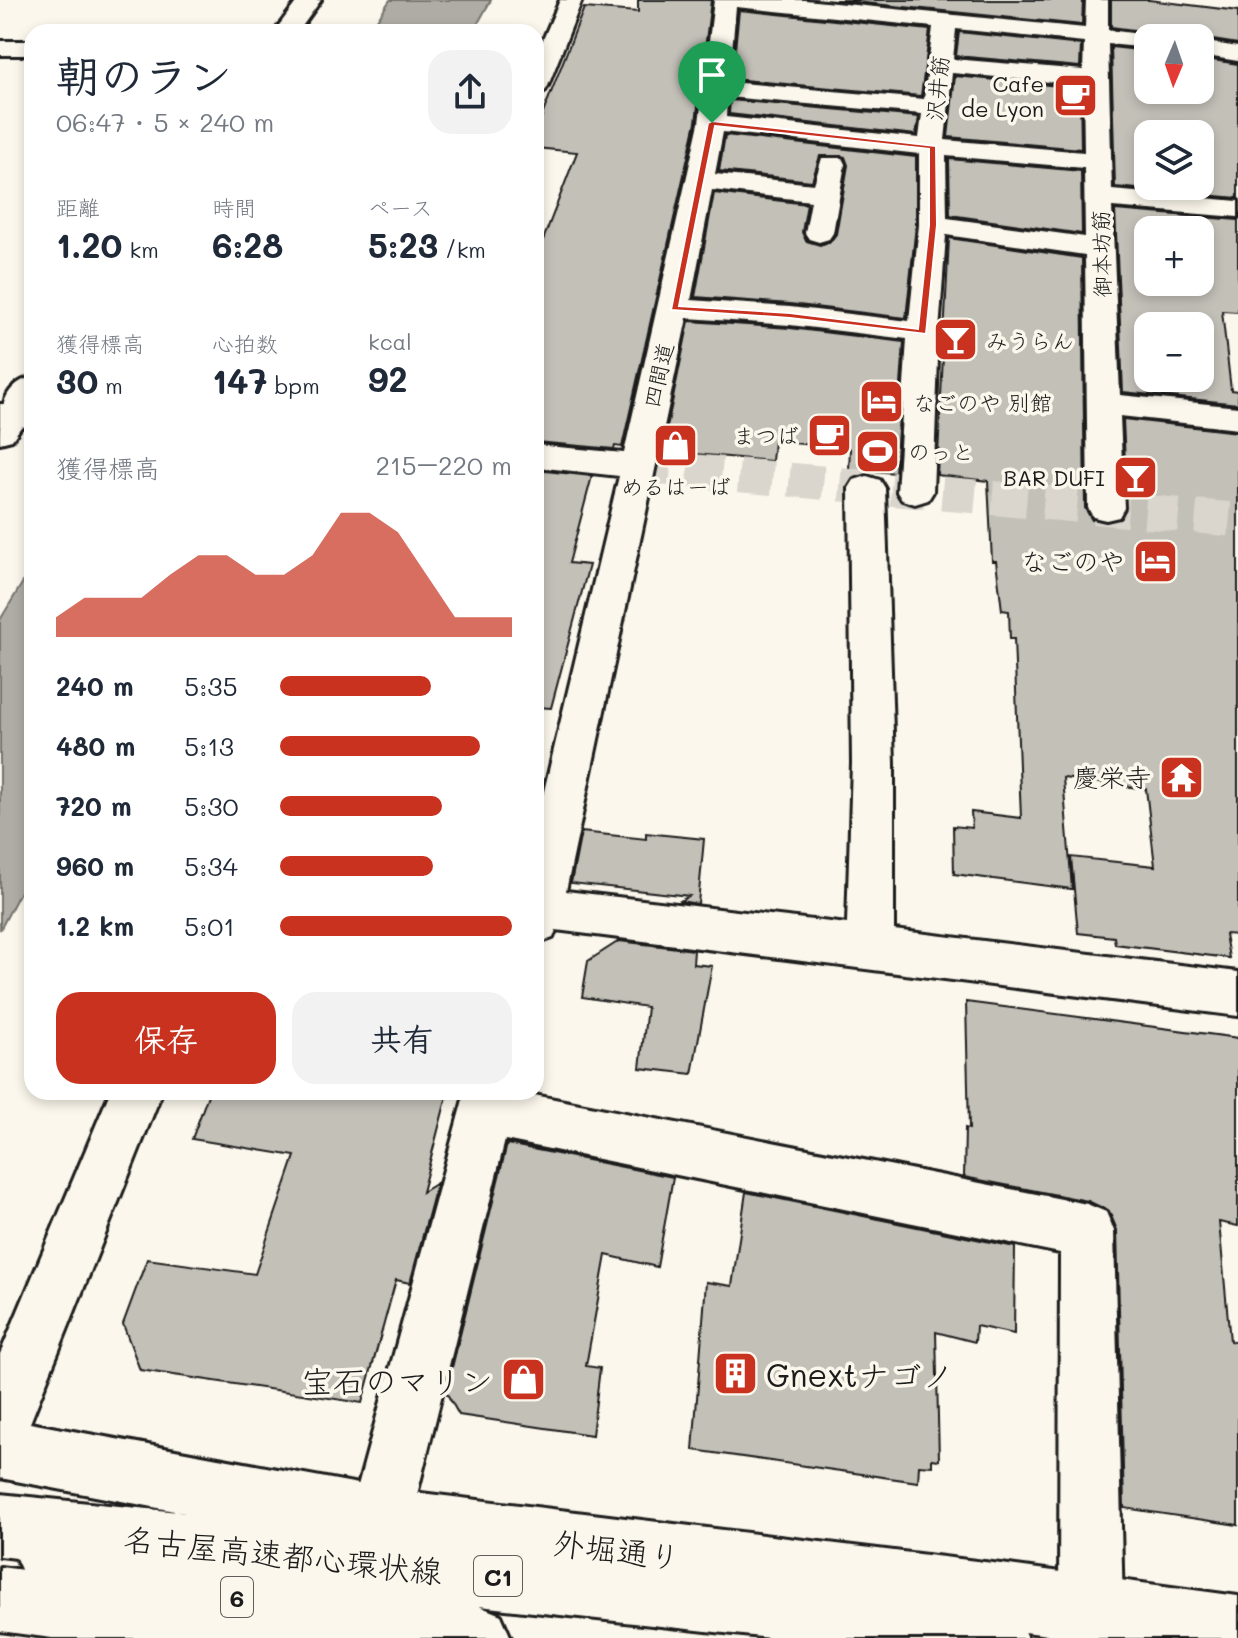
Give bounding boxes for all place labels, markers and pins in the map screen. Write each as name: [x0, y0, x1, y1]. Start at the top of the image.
pin: [678, 41, 746, 123]
place label: Cafe de Lyon: [961, 69, 1044, 123]
cafe icon: Cafe de Lyon: [1051, 72, 1099, 120]
bar icon: みうらん: [931, 316, 979, 364]
place label: みうらん: [986, 326, 1074, 355]
hotel icon: なごのや 別館: [858, 378, 906, 426]
place label: なごのや 別館: [913, 388, 1052, 417]
cafe icon: まつば: [806, 411, 854, 459]
shop icon: めるはーば: [652, 421, 700, 469]
place label: まつば: [733, 421, 799, 450]
sports icon: のっと: [853, 427, 901, 475]
place label: のっと: [908, 437, 974, 466]
bar icon: BAR DUFI: [1112, 453, 1160, 501]
place label: BAR DUFI: [1003, 463, 1105, 492]
place label: めるはーば: [621, 472, 731, 501]
hotel icon: なごのや: [1132, 537, 1180, 585]
place label: なごのや: [1021, 544, 1125, 578]
temple icon: 慶栄寺: [1158, 753, 1206, 801]
place label: 慶栄寺: [1073, 760, 1151, 794]
building icon: Gnextナゴノ: [711, 1350, 759, 1398]
place label: Gnextナゴノ: [766, 1353, 954, 1395]
shop icon: 宝石のマリン: [500, 1356, 548, 1404]
place label: 宝石のマリン: [301, 1359, 493, 1401]

